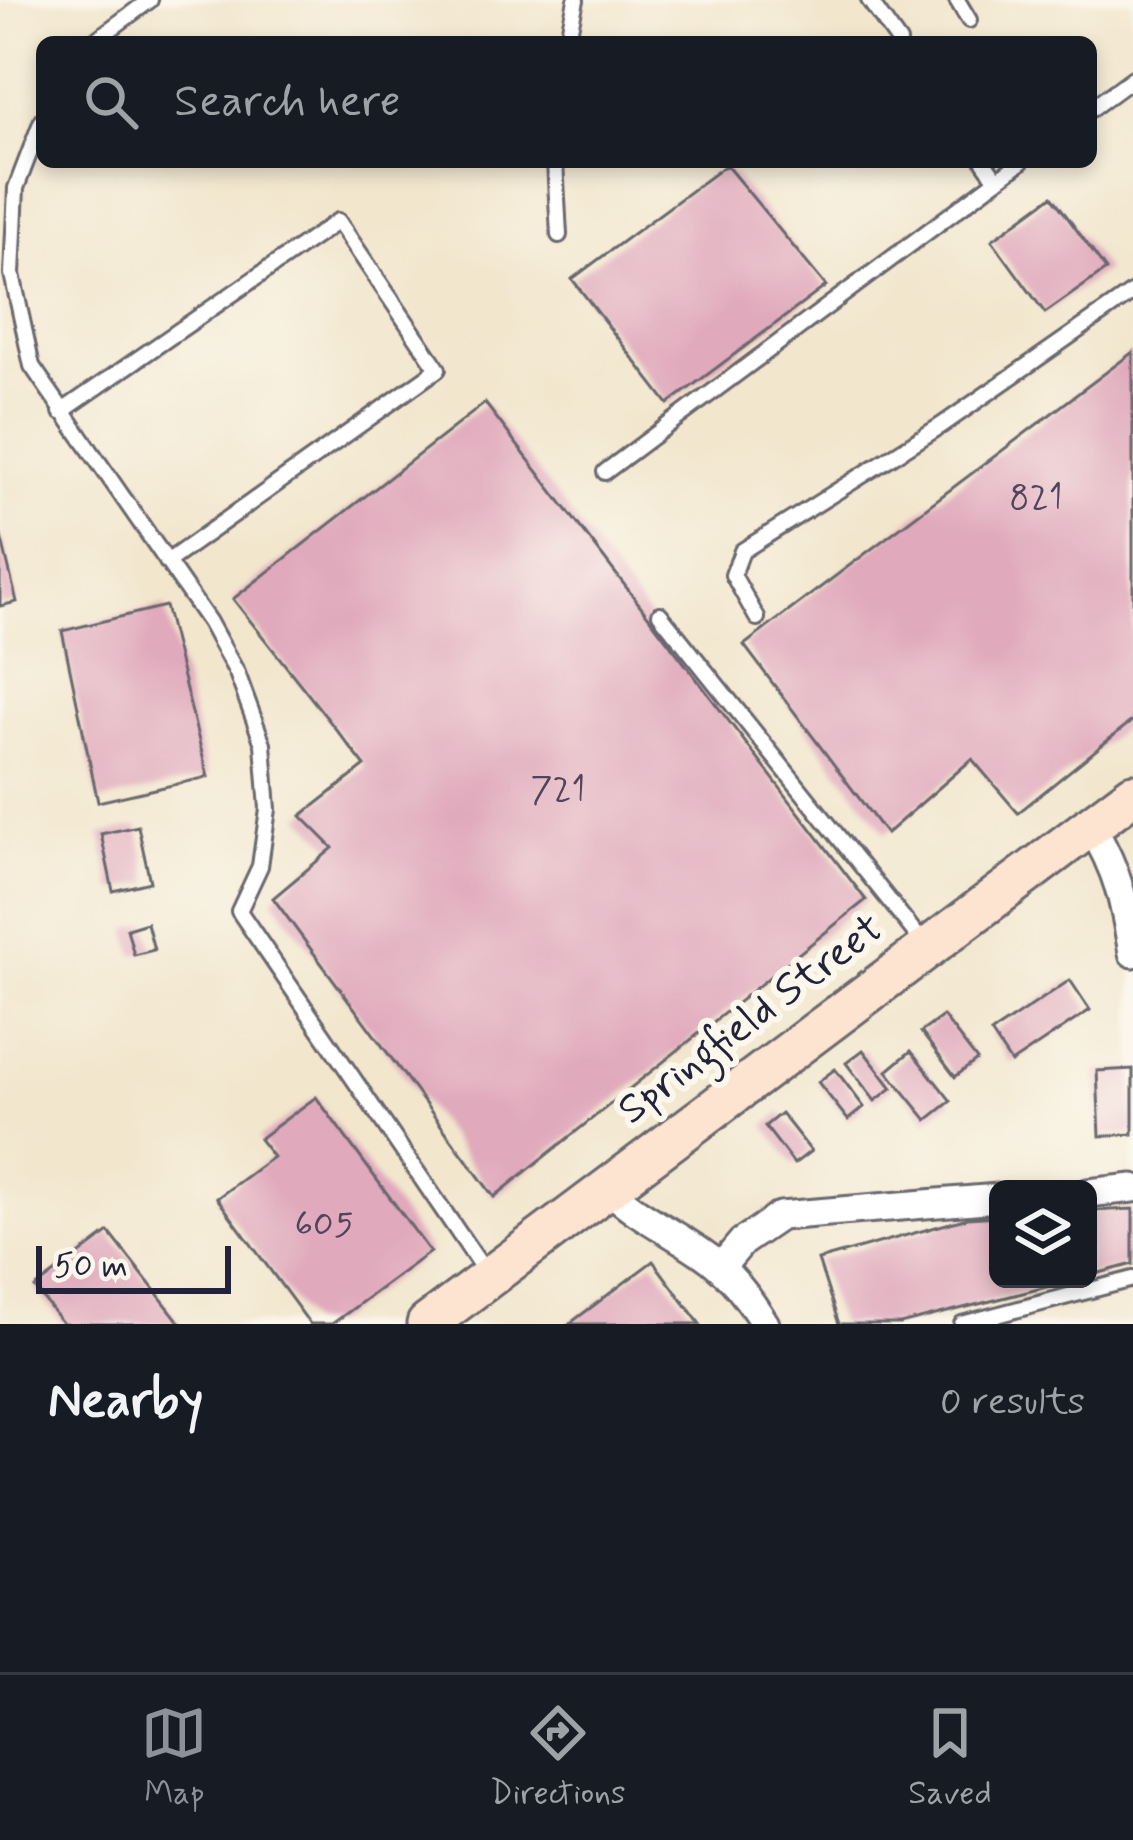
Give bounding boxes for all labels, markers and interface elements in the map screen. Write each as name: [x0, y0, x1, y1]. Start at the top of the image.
search box: [36, 36, 1097, 168]
icon: search: [78, 69, 144, 135]
text: Search here: [174, 73, 401, 132]
house number: 821: [1009, 476, 1063, 523]
house number: 721: [531, 768, 585, 815]
street label: Springfield Street: [607, 902, 897, 1141]
map controls: [989, 1180, 1097, 1288]
button: layers: [989, 1180, 1097, 1288]
house number: 605: [294, 1202, 354, 1249]
scale bar: [36, 1240, 231, 1293]
text: 50 m: [54, 1245, 128, 1289]
text: Nearby: [48, 1369, 203, 1435]
text: 0 results: [940, 1377, 1085, 1428]
tab: Map: [141, 1700, 207, 1816]
tab: Directions: [490, 1700, 626, 1816]
tab: Saved: [908, 1700, 992, 1816]

